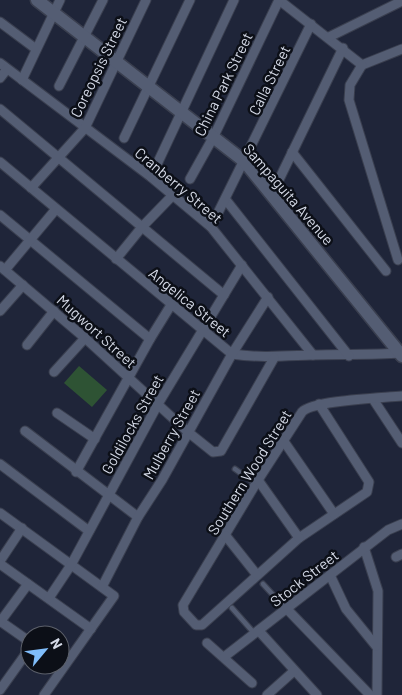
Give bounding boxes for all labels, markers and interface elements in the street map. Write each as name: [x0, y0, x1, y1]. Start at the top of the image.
street label: Coreopsis Street: [66, 14, 130, 120]
street label: China Park Street: [190, 29, 256, 139]
street label: Calla Street: [244, 42, 294, 118]
street label: Sampaguita Avenue: [240, 140, 338, 248]
street label: Cranberry Street: [132, 143, 226, 227]
street label: Angelica Street: [146, 264, 234, 340]
street label: Mugwort Street: [54, 291, 140, 371]
street label: Goldilocks Street: [97, 371, 167, 477]
street label: Mulberry Street: [139, 386, 203, 482]
street label: Southern Wood Street: [203, 406, 295, 538]
street label: Stock Street: [266, 546, 342, 610]
north arrow: [20, 625, 70, 675]
text: N: [47, 635, 66, 652]

